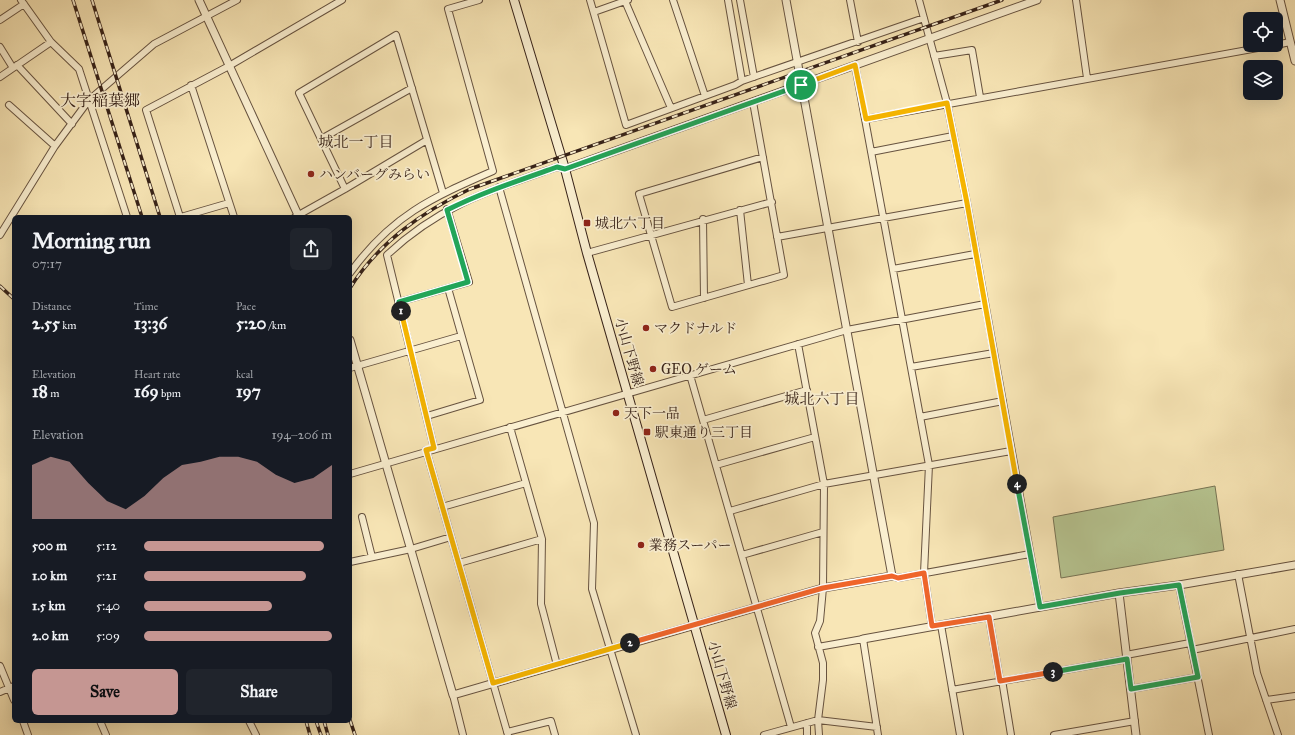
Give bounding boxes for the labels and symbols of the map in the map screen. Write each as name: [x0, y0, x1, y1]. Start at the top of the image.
pin: [784, 68, 818, 102]
district label: 大字稲葉郷: [60, 91, 140, 110]
district label: 城北一丁目: [318, 133, 394, 151]
place label: ハンバーグみらい: [319, 166, 430, 183]
marker: ハンバーグみらい: [306, 169, 316, 179]
place label: 城北六丁目: [595, 215, 665, 232]
marker: 城北六丁目: [582, 218, 592, 228]
pin: 1: [391, 301, 411, 321]
street label: 小山下野線: [611, 316, 647, 388]
place label: マクドナルド: [654, 320, 737, 337]
marker: マクドナルド: [641, 323, 651, 333]
place label: GEO ゲーム: [661, 361, 737, 378]
marker: GEO ゲーム: [648, 364, 658, 374]
district label: 城北六丁目: [784, 390, 860, 408]
place label: 天下一品: [624, 405, 680, 422]
marker: 天下一品: [611, 408, 621, 418]
place label: 駅東通り三丁目: [655, 424, 753, 441]
marker: 駅東通り三丁目: [642, 427, 652, 437]
pin: 4: [1007, 474, 1027, 494]
place label: 業務スーパー: [649, 537, 732, 554]
marker: 業務スーパー: [636, 540, 646, 550]
pin: 2: [620, 633, 640, 653]
street label: 小山下野線: [704, 639, 740, 711]
pin: 3: [1043, 662, 1063, 682]

